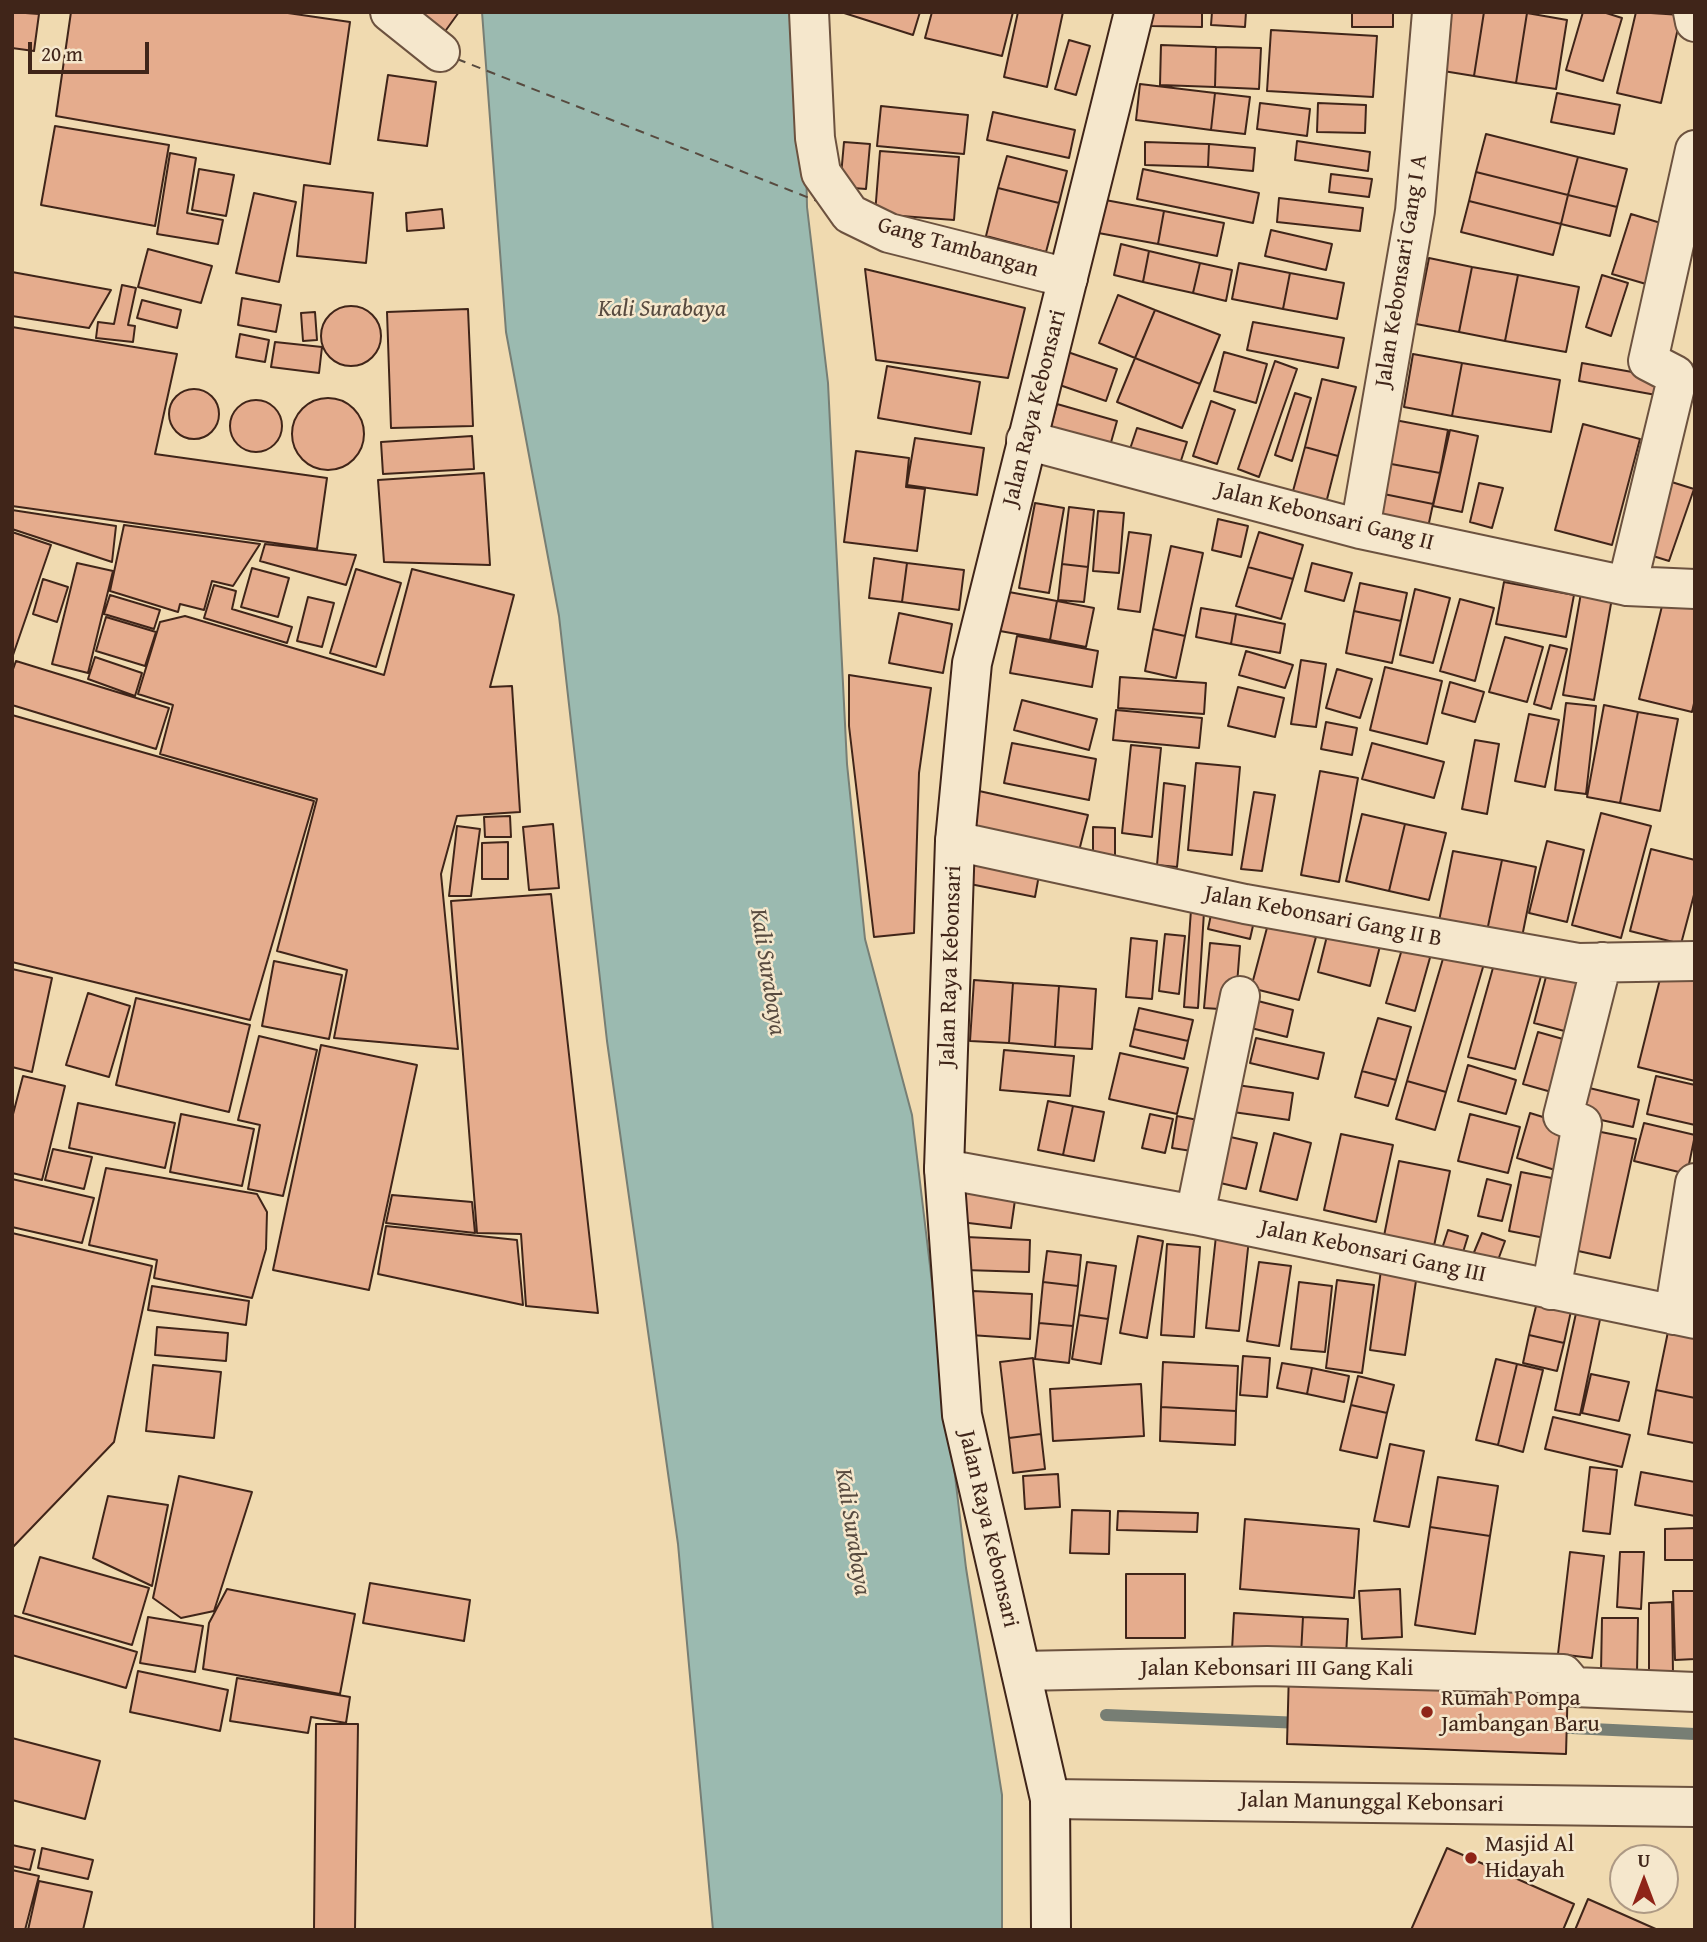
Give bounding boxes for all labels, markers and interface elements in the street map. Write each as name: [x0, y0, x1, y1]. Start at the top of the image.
scale bar: [32, 28, 152, 72]
text: 20 m: [41, 38, 83, 69]
street label: Jalan Kebonsari Gang I A: [1370, 153, 1434, 389]
street label: Gang Tambangan: [874, 212, 1042, 284]
water label: Kali Surabaya: [598, 296, 726, 324]
street label: Jalan Raya Kebonsari: [997, 307, 1073, 509]
street label: Jalan Kebonsari Gang II: [1213, 477, 1437, 557]
street label: Jalan Raya Kebonsari: [934, 865, 968, 1067]
street label: Jalan Kebonsari Gang II B: [1202, 880, 1444, 954]
water label: Kali Surabaya: [743, 907, 791, 1037]
street label: Jalan Kebonsari Gang III: [1257, 1215, 1489, 1289]
street label: Jalan Raya Kebonsari: [952, 1428, 1024, 1630]
water label: Kali Surabaya: [828, 1467, 876, 1597]
street label: Jalan Kebonsari III Gang Kali: [1141, 1655, 1413, 1683]
place label: Rumah Pompa Jambangan Baru: [1441, 1685, 1600, 1739]
marker: Rumah Pompa Jambangan Baru: [1419, 1704, 1435, 1720]
street label: Jalan Manunggal Kebonsari: [1240, 1787, 1504, 1819]
place label: Masjid Al Hidayah: [1485, 1831, 1574, 1885]
north arrow: [1609, 1844, 1679, 1914]
text: U: [1638, 1846, 1650, 1874]
marker: Masjid Al Hidayah: [1463, 1850, 1479, 1866]

